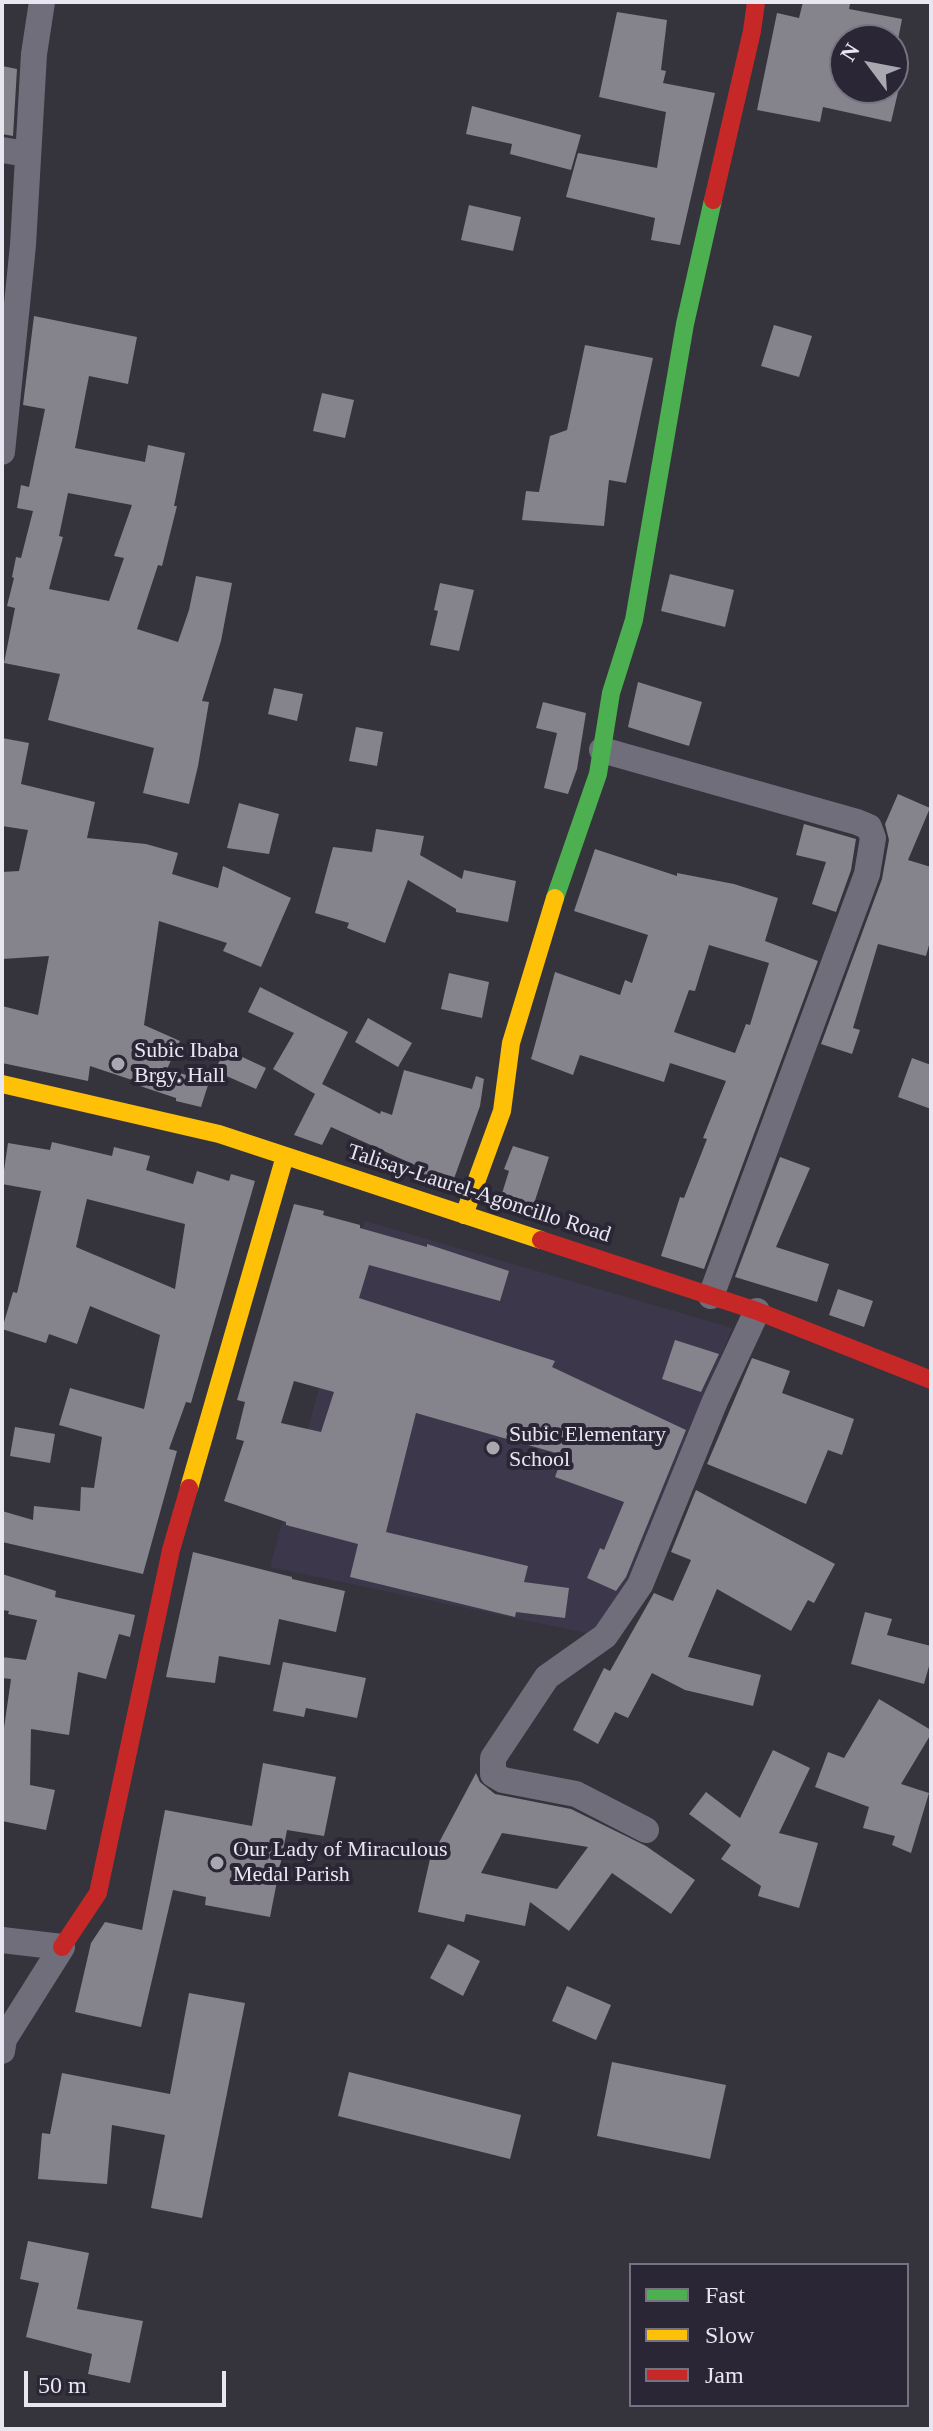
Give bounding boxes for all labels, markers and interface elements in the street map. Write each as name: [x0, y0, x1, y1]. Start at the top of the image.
north arrow: [829, 24, 909, 104]
text: N: [835, 39, 865, 65]
place label: Subic Ibaba Brgy. Hall: [134, 1038, 238, 1090]
marker: Subic Ibaba Brgy. Hall: [109, 1055, 127, 1073]
street label: Talisay-Laurel-Agoncillo Road: [344, 1139, 614, 1249]
place label: Subic Elementary School: [509, 1422, 666, 1474]
marker: Subic Elementary School: [484, 1439, 502, 1457]
place label: Our Lady of Miraculous Medal Parish: [233, 1837, 447, 1888]
marker: Our Lady of Miraculous Medal Parish: [208, 1854, 226, 1872]
legend: [629, 2263, 909, 2407]
text: Fast: [705, 2282, 745, 2308]
text: Slow: [705, 2322, 754, 2348]
scale bar: [28, 2355, 230, 2405]
text: Jam: [705, 2362, 744, 2388]
text: 50 m: [38, 2372, 87, 2398]

